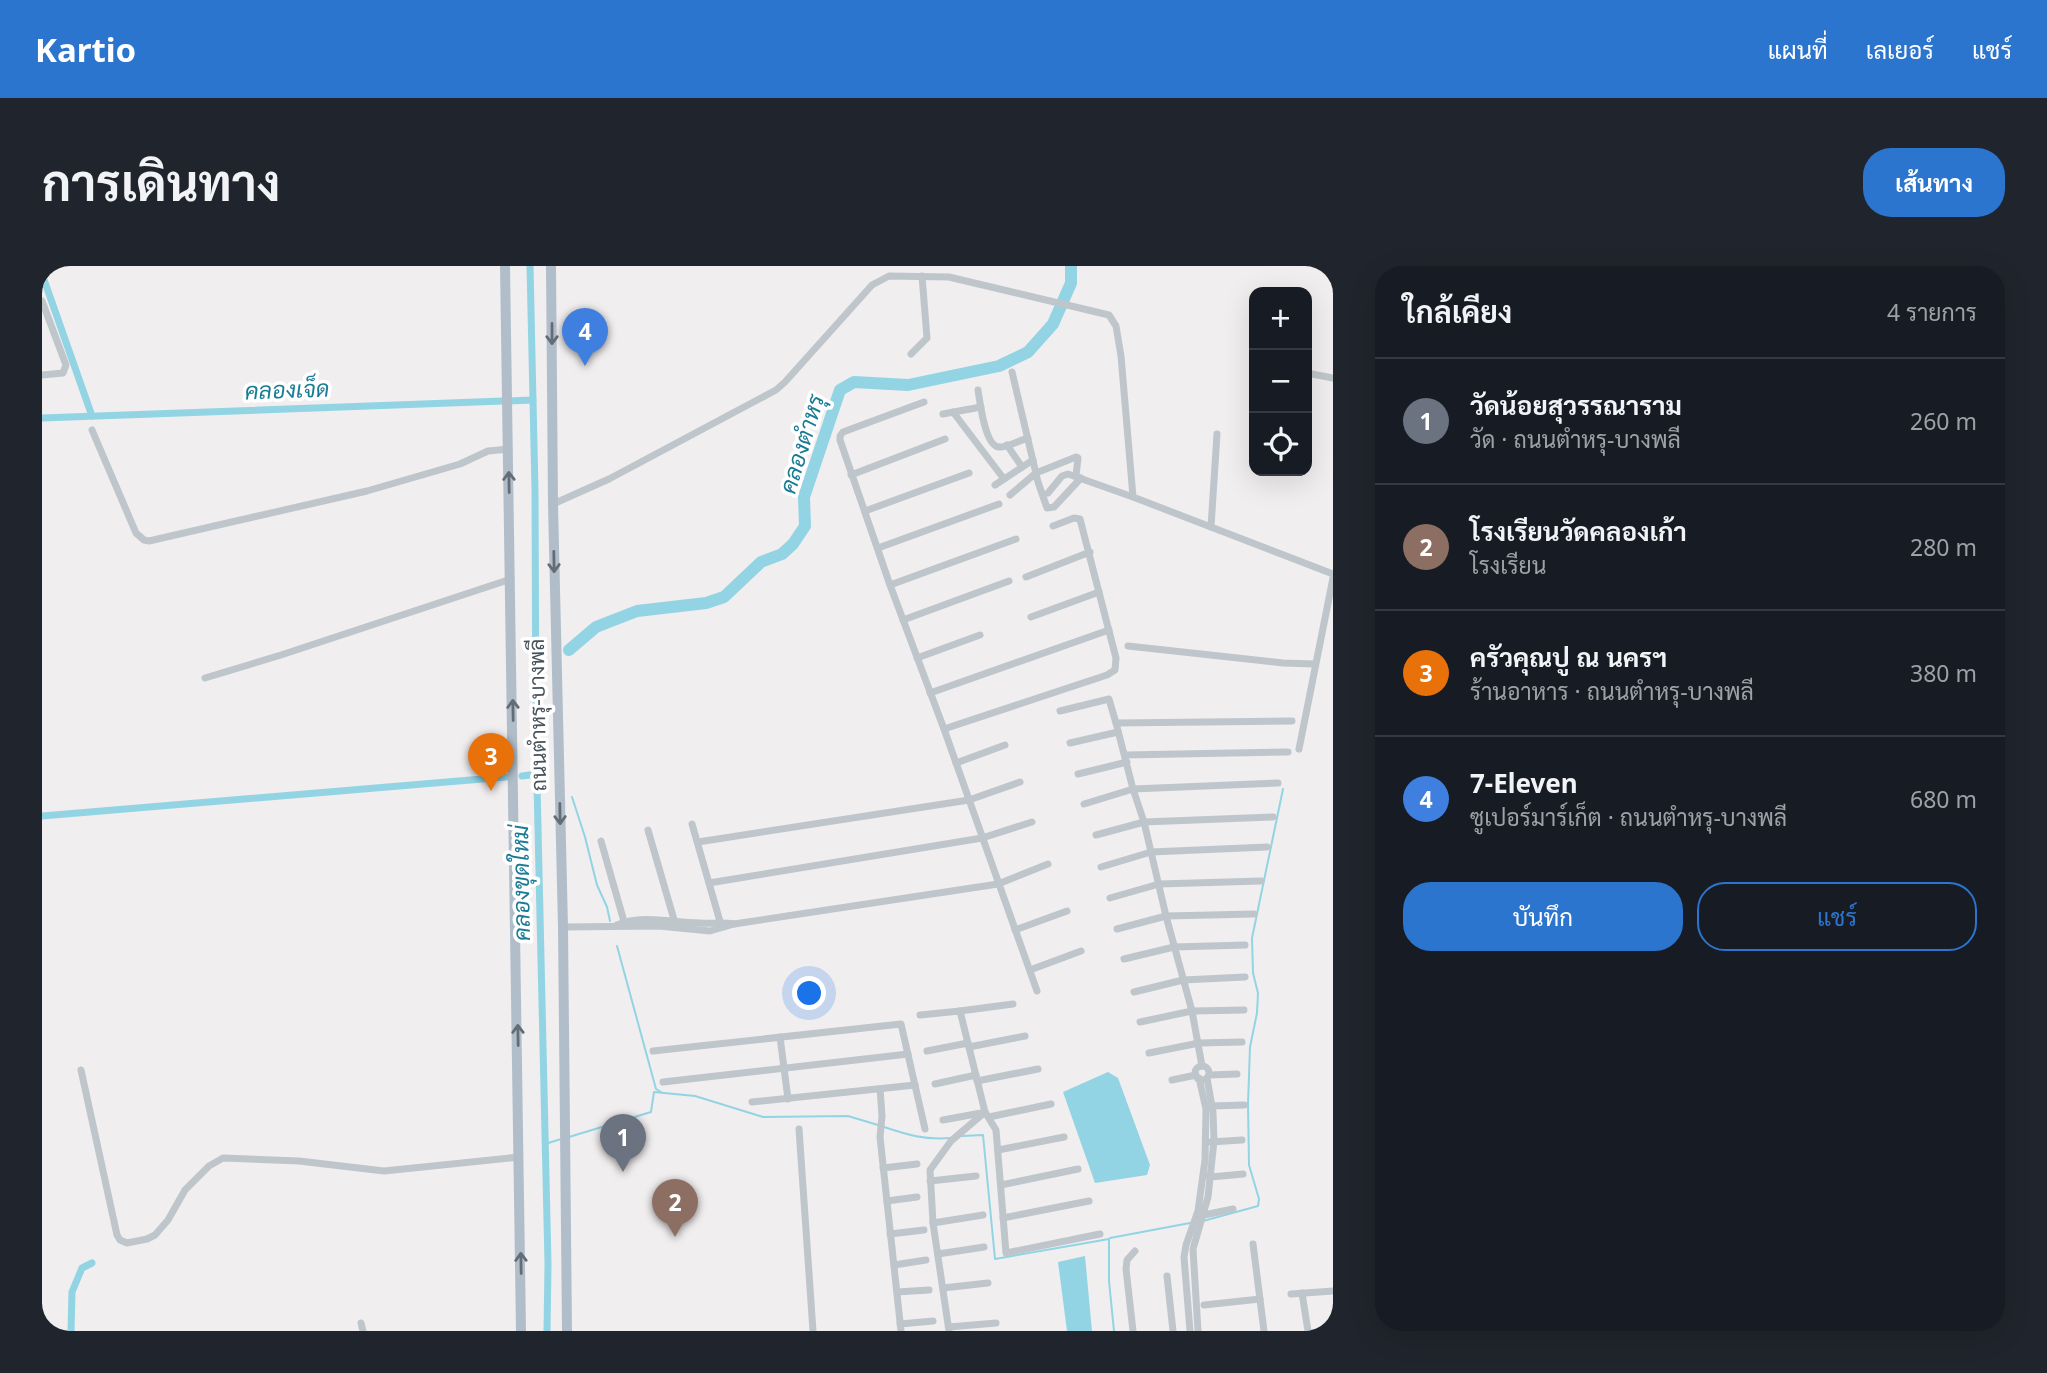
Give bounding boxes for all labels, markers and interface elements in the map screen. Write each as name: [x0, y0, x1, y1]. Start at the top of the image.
text: Kartio: [35, 27, 136, 72]
text: แผนที่: [1768, 33, 1828, 66]
text: เลเยอร์: [1866, 33, 1934, 66]
text: แชร์: [1972, 33, 2012, 66]
button: เส้นทาง: [1863, 148, 2005, 217]
text: การเดินทาง: [42, 149, 280, 215]
map controls: [1249, 287, 1312, 476]
button: +: [1249, 287, 1312, 350]
text: ใกล้เคียง: [1403, 291, 1512, 332]
text: 4 รายการ: [1887, 296, 1977, 328]
pin: 4: [562, 308, 608, 366]
one-way arrow: [545, 322, 559, 345]
button: −: [1249, 350, 1312, 413]
water label: คลองเจ็ด: [244, 372, 330, 406]
text: วัดน้อยสุวรรณาราม: [1470, 387, 1682, 423]
water label: คลองตำหรุ: [771, 389, 832, 497]
text: 1: [1419, 405, 1433, 437]
text: 260 m: [1910, 405, 1977, 437]
button: locate: [1249, 413, 1312, 476]
text: วัด · ถนนตำหรุ-บางพลี: [1470, 423, 1681, 455]
one-way arrow: [503, 471, 516, 494]
text: โรงเรียนวัดคลองเก้า: [1470, 513, 1687, 549]
text: 2: [1419, 531, 1433, 563]
text: 280 m: [1910, 531, 1977, 563]
text: โรงเรียน: [1470, 549, 1546, 581]
one-way arrow: [547, 550, 561, 573]
street label: ถนนตำหรุ-บางพลี: [522, 638, 553, 792]
text: ครัวคุณปู ณ นครฯ: [1470, 639, 1667, 675]
text: 3: [1419, 657, 1433, 689]
text: 380 m: [1910, 657, 1977, 689]
text: ร้านอาหาร · ถนนตำหรุ-บางพลี: [1470, 675, 1754, 707]
one-way arrow: [506, 699, 520, 722]
pin: 3: [468, 733, 514, 791]
text: 7-Eleven: [1470, 765, 1578, 801]
text: 4: [1419, 783, 1433, 815]
text: 680 m: [1910, 783, 1977, 815]
text: ซูเปอร์มาร์เก็ต · ถนนตำหรุ-บางพลี: [1470, 801, 1787, 833]
one-way arrow: [554, 802, 567, 825]
water label: คลองขุดใหม่: [503, 824, 538, 941]
button: บันทึก: [1403, 882, 1683, 951]
button: แชร์: [1697, 882, 1977, 951]
your location: [792, 976, 826, 1010]
one-way arrow: [511, 1024, 524, 1047]
pin: 1: [600, 1114, 646, 1172]
pin: 2: [652, 1179, 698, 1237]
one-way arrow: [514, 1252, 527, 1275]

